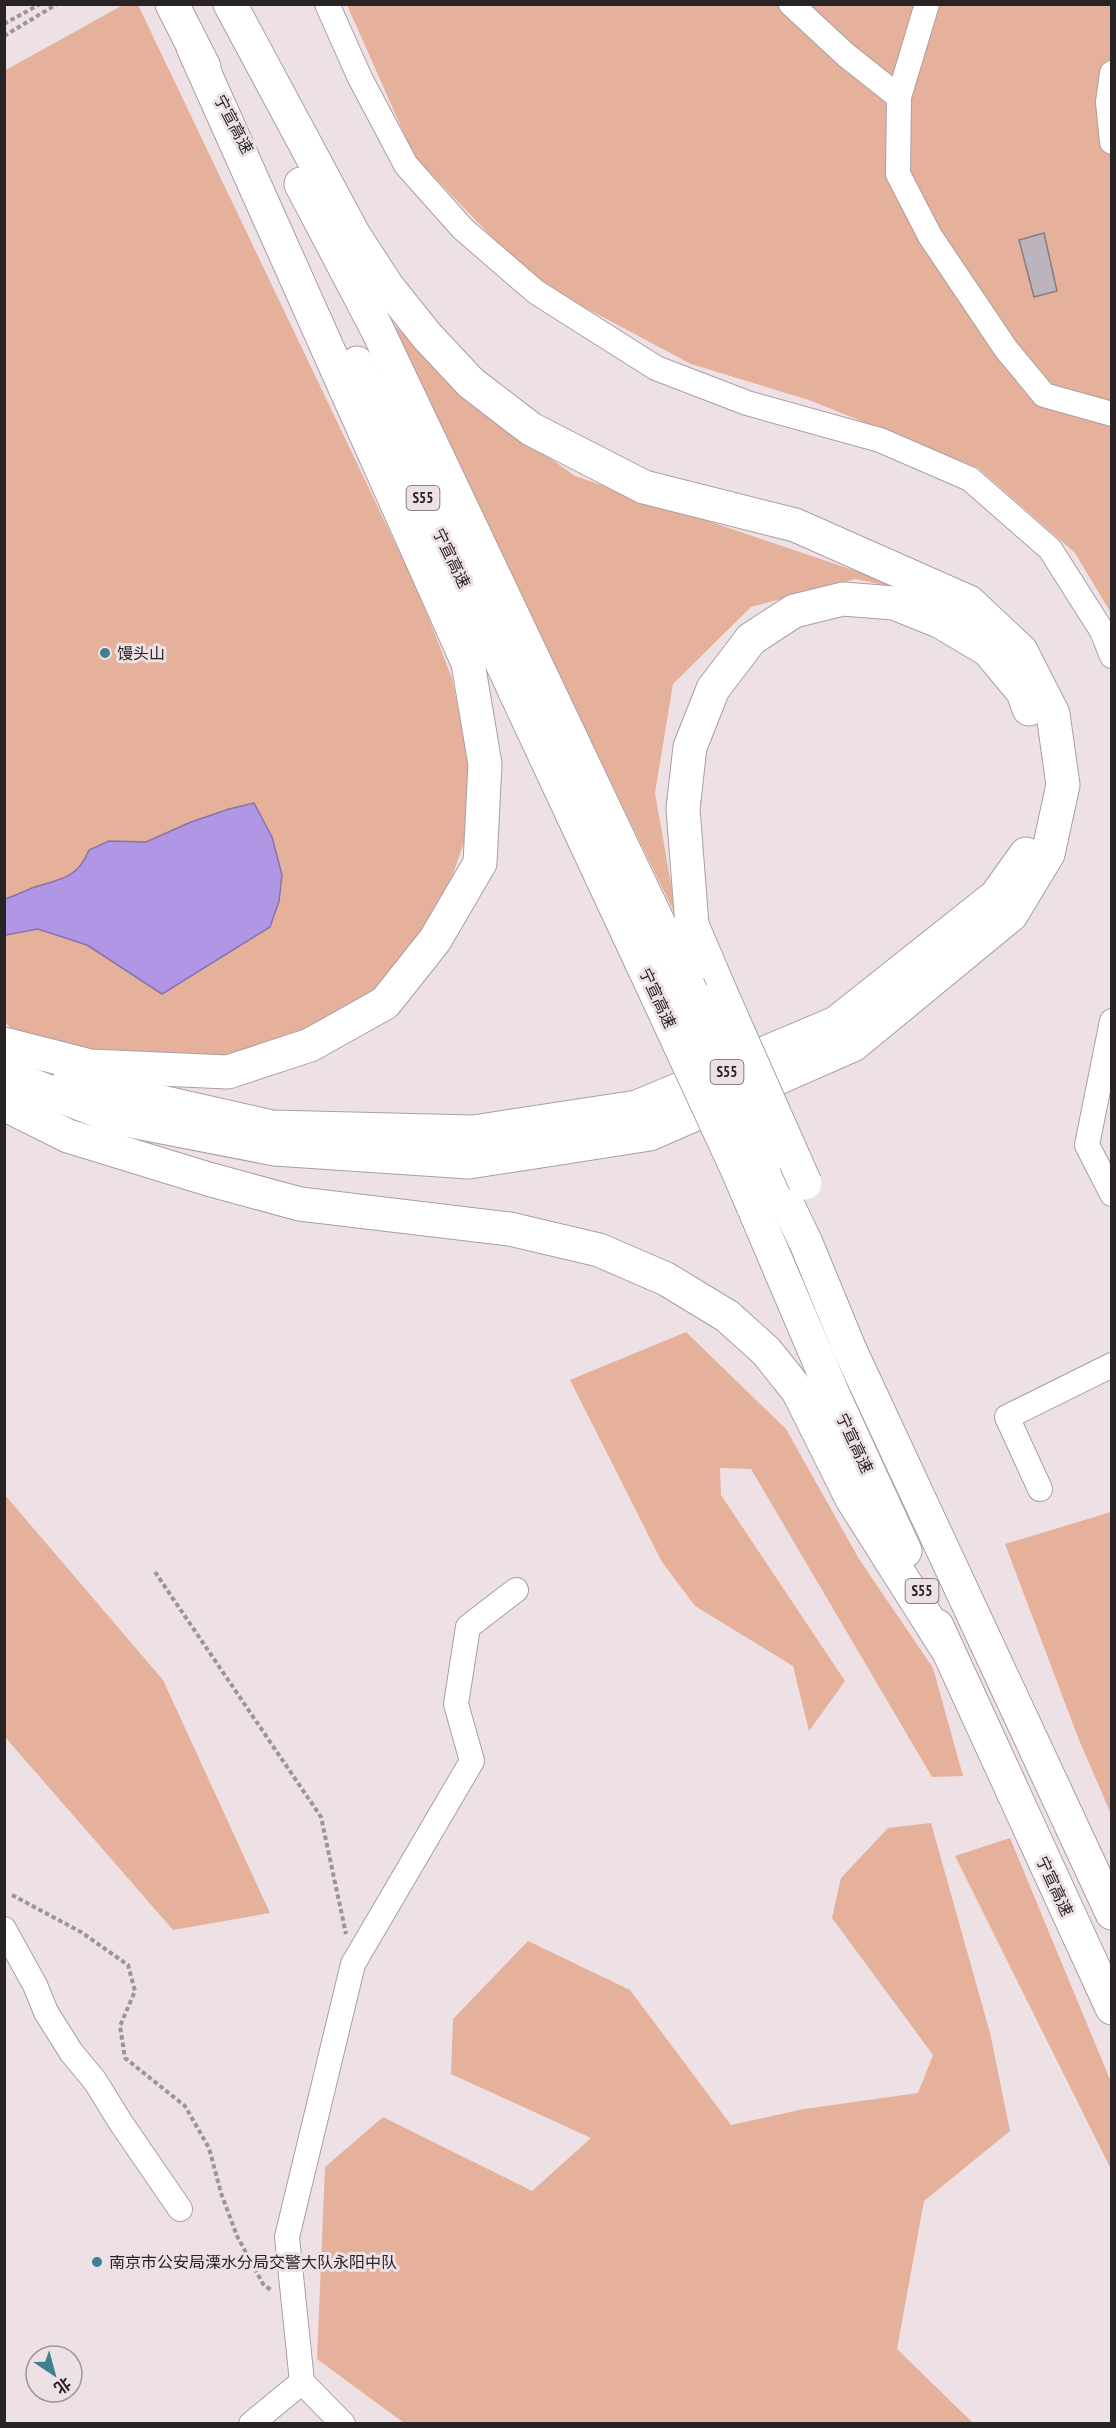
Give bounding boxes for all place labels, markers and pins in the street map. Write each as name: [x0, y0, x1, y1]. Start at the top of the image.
place label: 馒头山: [117, 643, 165, 663]
marker: 馒头山: [98, 646, 112, 660]
place label: 南京市公安局溧水分局交警大队永阳中队: [109, 2252, 397, 2272]
marker: 南京市公安局溧水分局交警大队永阳中队: [90, 2255, 104, 2269]

